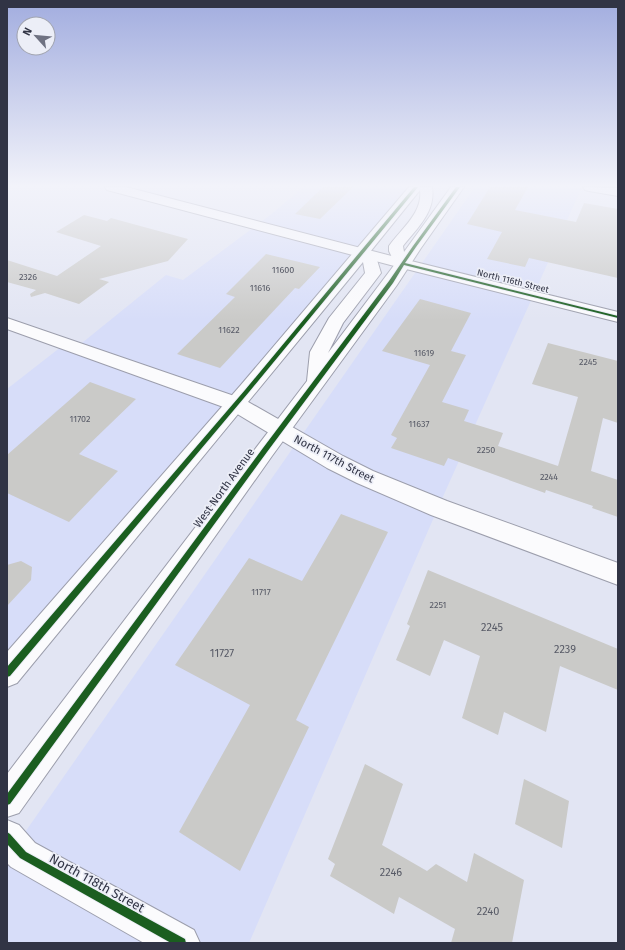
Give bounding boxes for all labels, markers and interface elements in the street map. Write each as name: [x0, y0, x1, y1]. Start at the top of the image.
north arrow: [16, 16, 56, 56]
text: N: [20, 25, 35, 38]
house number: 11600: [272, 265, 294, 275]
street label: North 116th Street: [476, 267, 551, 295]
house number: 2326: [19, 272, 37, 282]
house number: 11616: [250, 283, 271, 293]
house number: 11622: [218, 325, 240, 335]
house number: 11619: [414, 348, 435, 358]
house number: 2245: [579, 357, 597, 367]
house number: 11702: [70, 414, 90, 424]
house number: 11637: [409, 419, 429, 429]
street label: North 117th Street: [292, 432, 376, 486]
house number: 2250: [477, 445, 495, 455]
street label: West North Avenue: [191, 446, 257, 530]
house number: 2244: [540, 472, 558, 482]
house number: 11717: [251, 587, 271, 597]
house number: 2251: [430, 600, 446, 610]
house number: 2245: [481, 621, 503, 634]
house number: 2239: [554, 643, 576, 656]
house number: 11727: [210, 647, 234, 660]
street label: North 118th Street: [47, 851, 147, 916]
house number: 2246: [380, 866, 402, 879]
house number: 2240: [477, 905, 499, 918]

